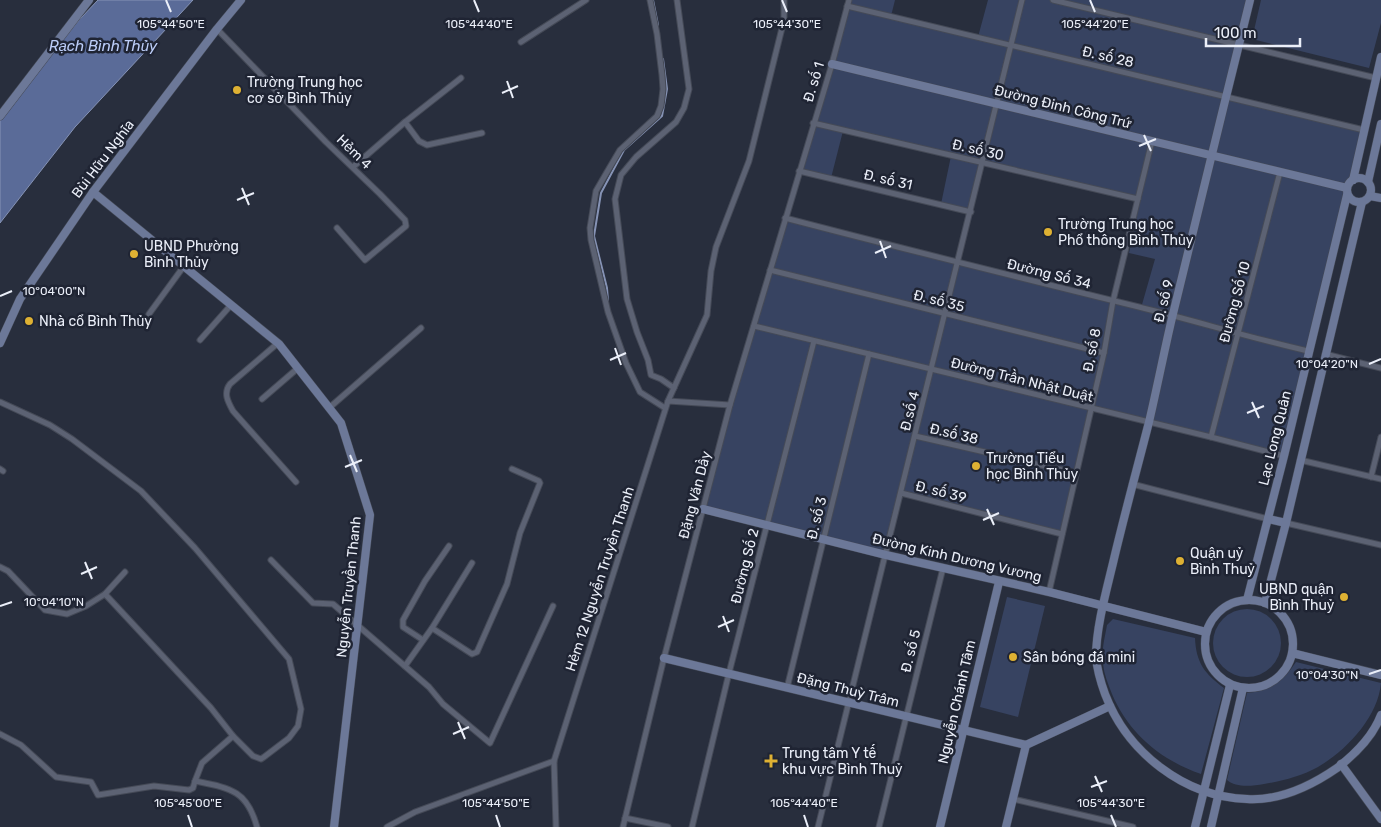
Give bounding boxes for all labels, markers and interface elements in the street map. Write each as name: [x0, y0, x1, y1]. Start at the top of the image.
scale bar: [1206, 15, 1300, 47]
text: 105°44'50"E: [137, 17, 205, 31]
text: 105°44'40"E: [445, 17, 513, 31]
text: 105°44'30"E: [753, 17, 821, 31]
text: 105°44'20"E: [1061, 17, 1129, 31]
text: 100 m: [1214, 24, 1256, 42]
water label: Rạch Bình Thủy: [49, 37, 158, 55]
street label: Đ. số 28: [1081, 42, 1136, 71]
street label: Đ. số 1: [799, 60, 828, 104]
place label: Trường Trung học cơ sở Bình Thủy: [247, 74, 363, 107]
street label: Đường Đinh Công Trứ: [992, 82, 1134, 132]
marker: Trường Trung học cơ sở Bình Thủy: [231, 84, 243, 96]
street label: Bùi Hữu Nghĩa: [68, 117, 138, 201]
street label: Hẻm 4: [333, 131, 375, 173]
street label: Đ. số 30: [951, 135, 1006, 164]
street label: Đ. số 31: [862, 165, 914, 194]
place label: Trường Trung học Phổ thông Bình Thủy: [1058, 216, 1194, 249]
marker: Trường Trung học Phổ thông Bình Thủy: [1042, 226, 1054, 238]
place label: UBND Phường Bình Thủy: [144, 238, 239, 271]
marker: UBND Phường Bình Thủy: [128, 248, 140, 260]
street label: Đường Số 34: [1005, 254, 1093, 293]
street label: Đường Số 10: [1215, 259, 1254, 345]
street label: Đ. số 9: [1150, 278, 1177, 324]
text: 10°04'00"N: [23, 284, 85, 298]
street label: Đ. số 35: [912, 286, 966, 316]
place label: Nhà cổ Bình Thủy: [39, 313, 152, 330]
marker: Nhà cổ Bình Thủy: [23, 315, 35, 327]
street label: Đ, số 8: [1079, 327, 1105, 373]
street label: Đường Trần Nhật Duật: [949, 353, 1096, 406]
text: 10°04'20"N: [1296, 357, 1358, 371]
street label: Đ.số 4: [896, 389, 923, 433]
street label: Lạc Long Quân: [1255, 389, 1295, 487]
street label: Đ.số 38: [928, 419, 980, 448]
street label: Đặng Văn Dầy: [674, 449, 715, 541]
place label: Trường Tiểu học Bình Thủy: [986, 450, 1078, 483]
marker: Trường Tiểu học Bình Thủy: [970, 460, 982, 472]
street label: Đ. số 39: [914, 477, 968, 507]
street label: Hẻm 12 Nguyễn Truyền Thanh: [561, 484, 638, 674]
street label: Đ. số 3: [803, 495, 831, 541]
street label: Nguyễn Truyền Thanh: [332, 515, 365, 659]
street label: Đường Số 2: [726, 526, 763, 605]
street label: Đường Kinh Dương Vương: [871, 530, 1043, 586]
place label: Quận uỷ Bình Thuỷ: [1190, 545, 1255, 578]
marker: Quận uỷ Bình Thuỷ: [1174, 555, 1186, 567]
place label: UBND quận Bình Thuỷ: [1259, 581, 1334, 614]
marker: UBND quận Bình Thuỷ: [1338, 591, 1350, 603]
text: 10°04'10"N: [24, 595, 84, 609]
street label: Đ. số 5: [897, 628, 925, 674]
street label: Nguyễn Chánh Tâm: [934, 638, 979, 765]
place label: Sân bóng đá mini: [1023, 649, 1135, 666]
marker: Sân bóng đá mini: [1007, 651, 1019, 663]
text: 10°04'30"N: [1296, 668, 1358, 682]
street label: Đặng Thuỳ Trâm: [795, 669, 901, 711]
place label: Trung tâm Y tế khu vực Bình Thuỷ: [782, 744, 902, 778]
marker: Trung tâm Y tế khu vực Bình Thuỷ: [764, 754, 778, 768]
text: 105°45'00"E: [154, 796, 222, 810]
text: 105°44'50"E: [462, 796, 530, 810]
text: 105°44'40"E: [770, 796, 838, 810]
text: 105°44'30"E: [1077, 796, 1145, 810]

